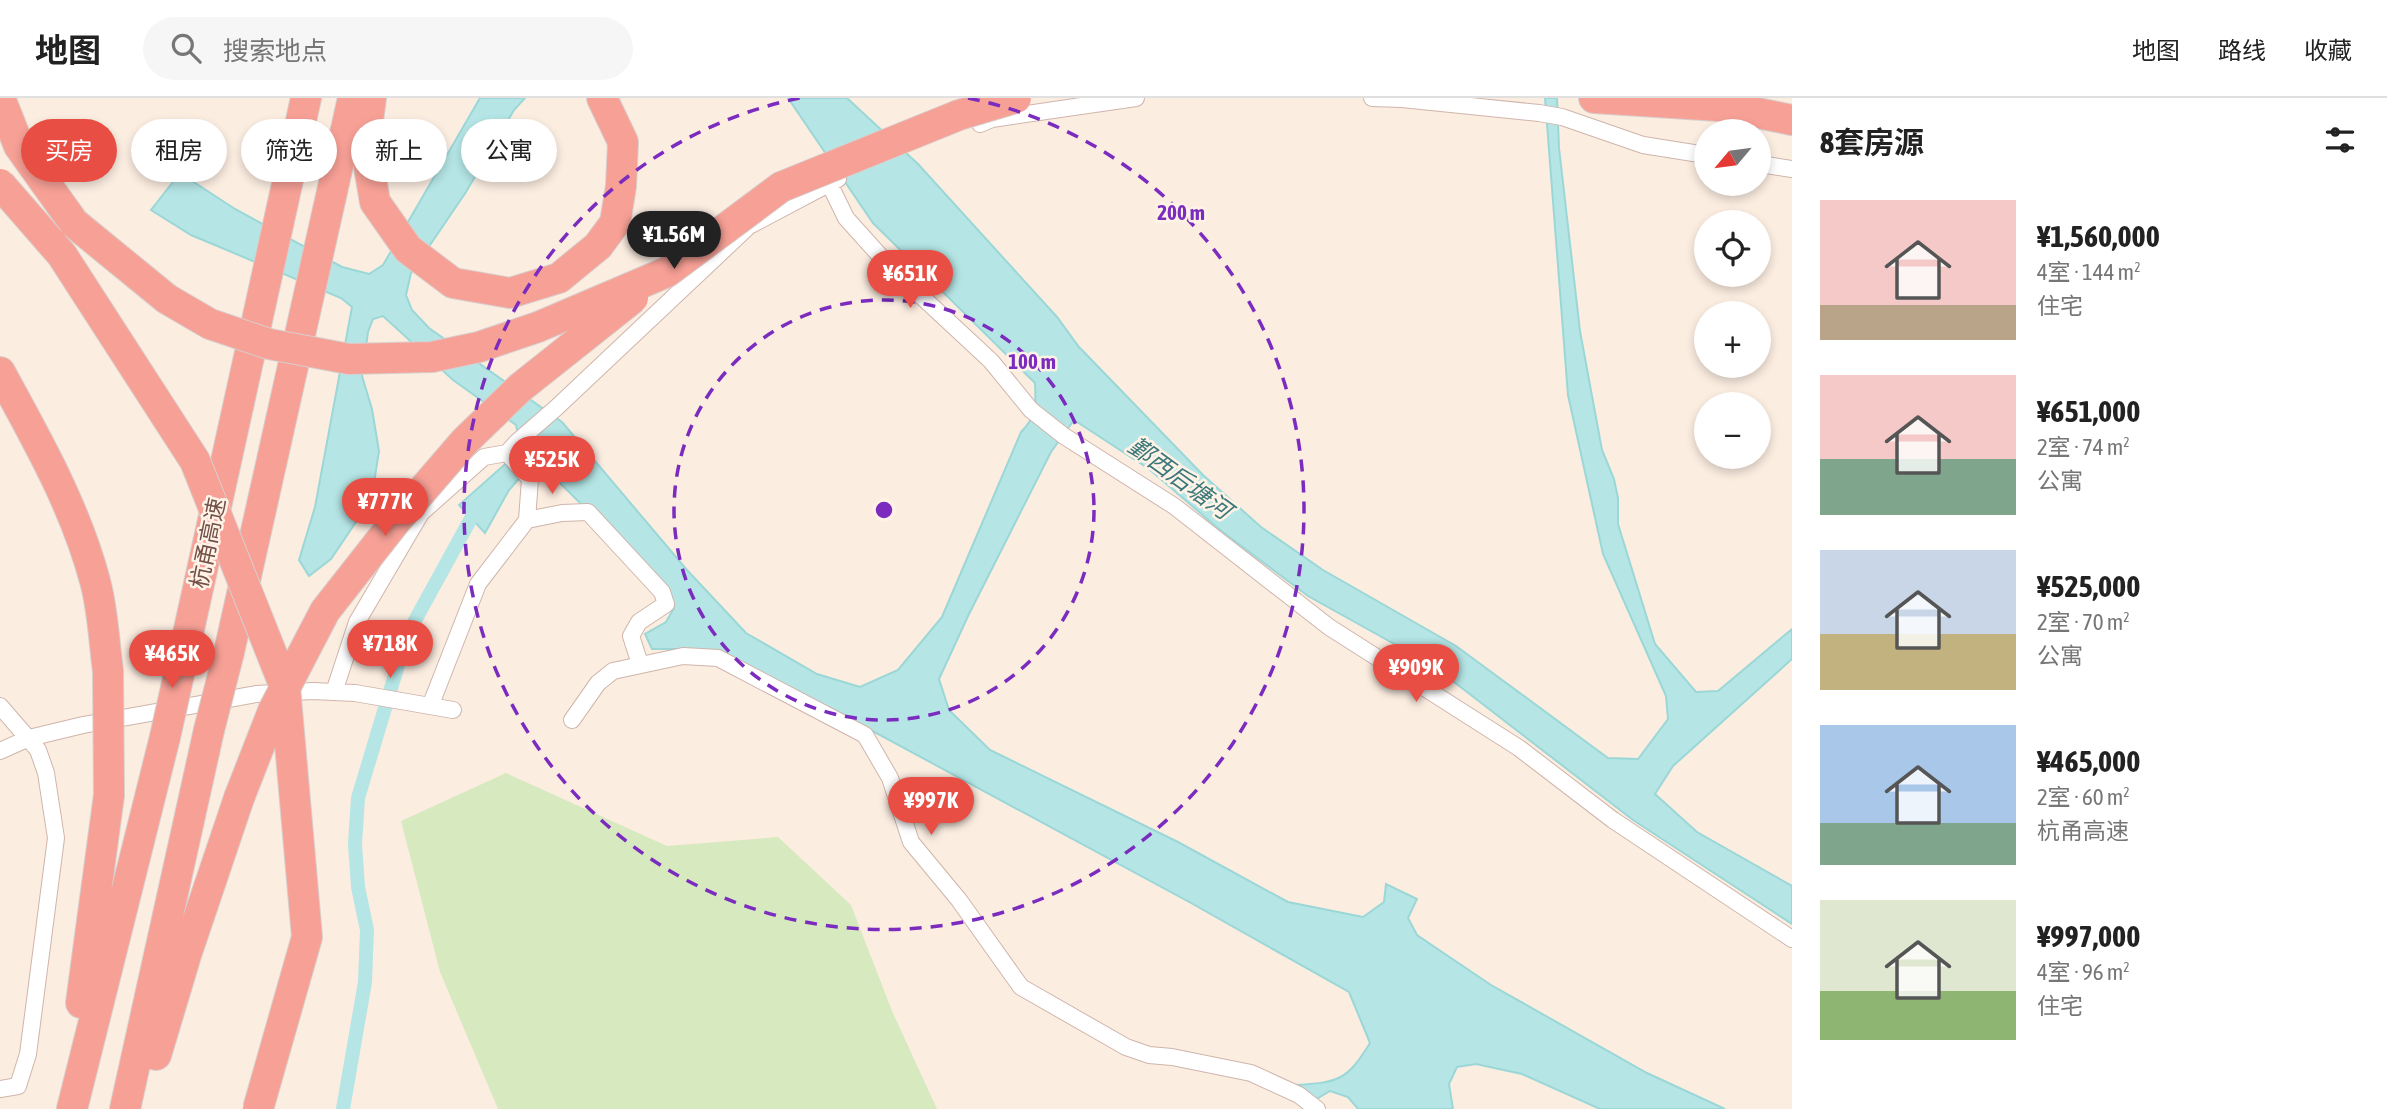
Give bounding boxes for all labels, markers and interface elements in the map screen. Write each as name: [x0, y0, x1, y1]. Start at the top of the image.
search box: [143, 17, 633, 80]
icon: search: [167, 29, 205, 67]
text: 地图: [35, 31, 101, 69]
text: 搜索地点: [223, 36, 327, 66]
text: 地图: [2132, 37, 2180, 64]
text: 路线: [2218, 37, 2266, 64]
text: 收藏: [2304, 37, 2352, 64]
chip: 买房: [21, 119, 117, 182]
chip: 租房: [131, 119, 227, 182]
chip: 筛选: [241, 119, 337, 182]
chip: 新上: [351, 119, 447, 182]
chip: 公寓: [461, 119, 557, 182]
north arrow: [1694, 119, 1771, 196]
map controls: [1694, 119, 1771, 469]
icon: filters: [2321, 121, 2359, 159]
text: 8套房源: [1820, 125, 1924, 159]
text: 200 m: [1157, 200, 1205, 224]
button: locate: [1694, 210, 1771, 287]
pin: ¥1.56M: [617, 212, 731, 271]
text: ¥1,560,000: [2037, 219, 2160, 253]
text: ¥1.56M: [643, 221, 705, 247]
icon: home: [1876, 228, 1960, 312]
pin: ¥651K: [861, 250, 959, 310]
text: 4室 · 144 m²: [2037, 259, 2141, 285]
text: ¥651K: [883, 260, 937, 286]
text: 住宅: [2037, 293, 2083, 319]
button: +: [1694, 301, 1771, 378]
text: 100 m: [1008, 349, 1056, 373]
button: −: [1694, 392, 1771, 469]
text: ¥651,000: [2037, 394, 2140, 428]
icon: home: [1876, 403, 1960, 487]
water label: 鄞西后塘河: [1124, 432, 1240, 527]
text: 2室 · 74 m²: [2037, 434, 2130, 460]
pin: ¥525K: [503, 436, 601, 496]
text: ¥525K: [525, 446, 579, 472]
text: 公寓: [2037, 468, 2083, 494]
pin: ¥777K: [336, 478, 434, 538]
text: ¥777K: [358, 488, 412, 514]
street label: 杭甬高速: [186, 495, 230, 591]
centre of rings: [872, 498, 896, 522]
text: ¥525,000: [2037, 569, 2140, 603]
icon: home: [1876, 578, 1960, 662]
text: 2室 · 70 m²: [2037, 609, 2130, 635]
pin: ¥718K: [341, 620, 439, 680]
pin: ¥465K: [123, 630, 221, 690]
text: ¥718K: [363, 630, 417, 656]
text: ¥465K: [145, 640, 199, 666]
text: 公寓: [2037, 643, 2083, 669]
pin: ¥909K: [1367, 644, 1465, 704]
text: ¥909K: [1389, 654, 1443, 680]
text: ¥465,000: [2037, 744, 2140, 778]
icon: home: [1876, 753, 1960, 837]
pin: ¥997K: [882, 778, 980, 837]
text: 2室 · 60 m²: [2037, 784, 2130, 810]
text: ¥997K: [904, 787, 958, 813]
text: 杭甬高速: [2037, 818, 2129, 844]
text: ¥997,000: [2037, 919, 2140, 953]
icon: home: [1876, 928, 1960, 1012]
text: 4室 · 96 m²: [2037, 959, 2130, 985]
text: 住宅: [2037, 993, 2083, 1019]

